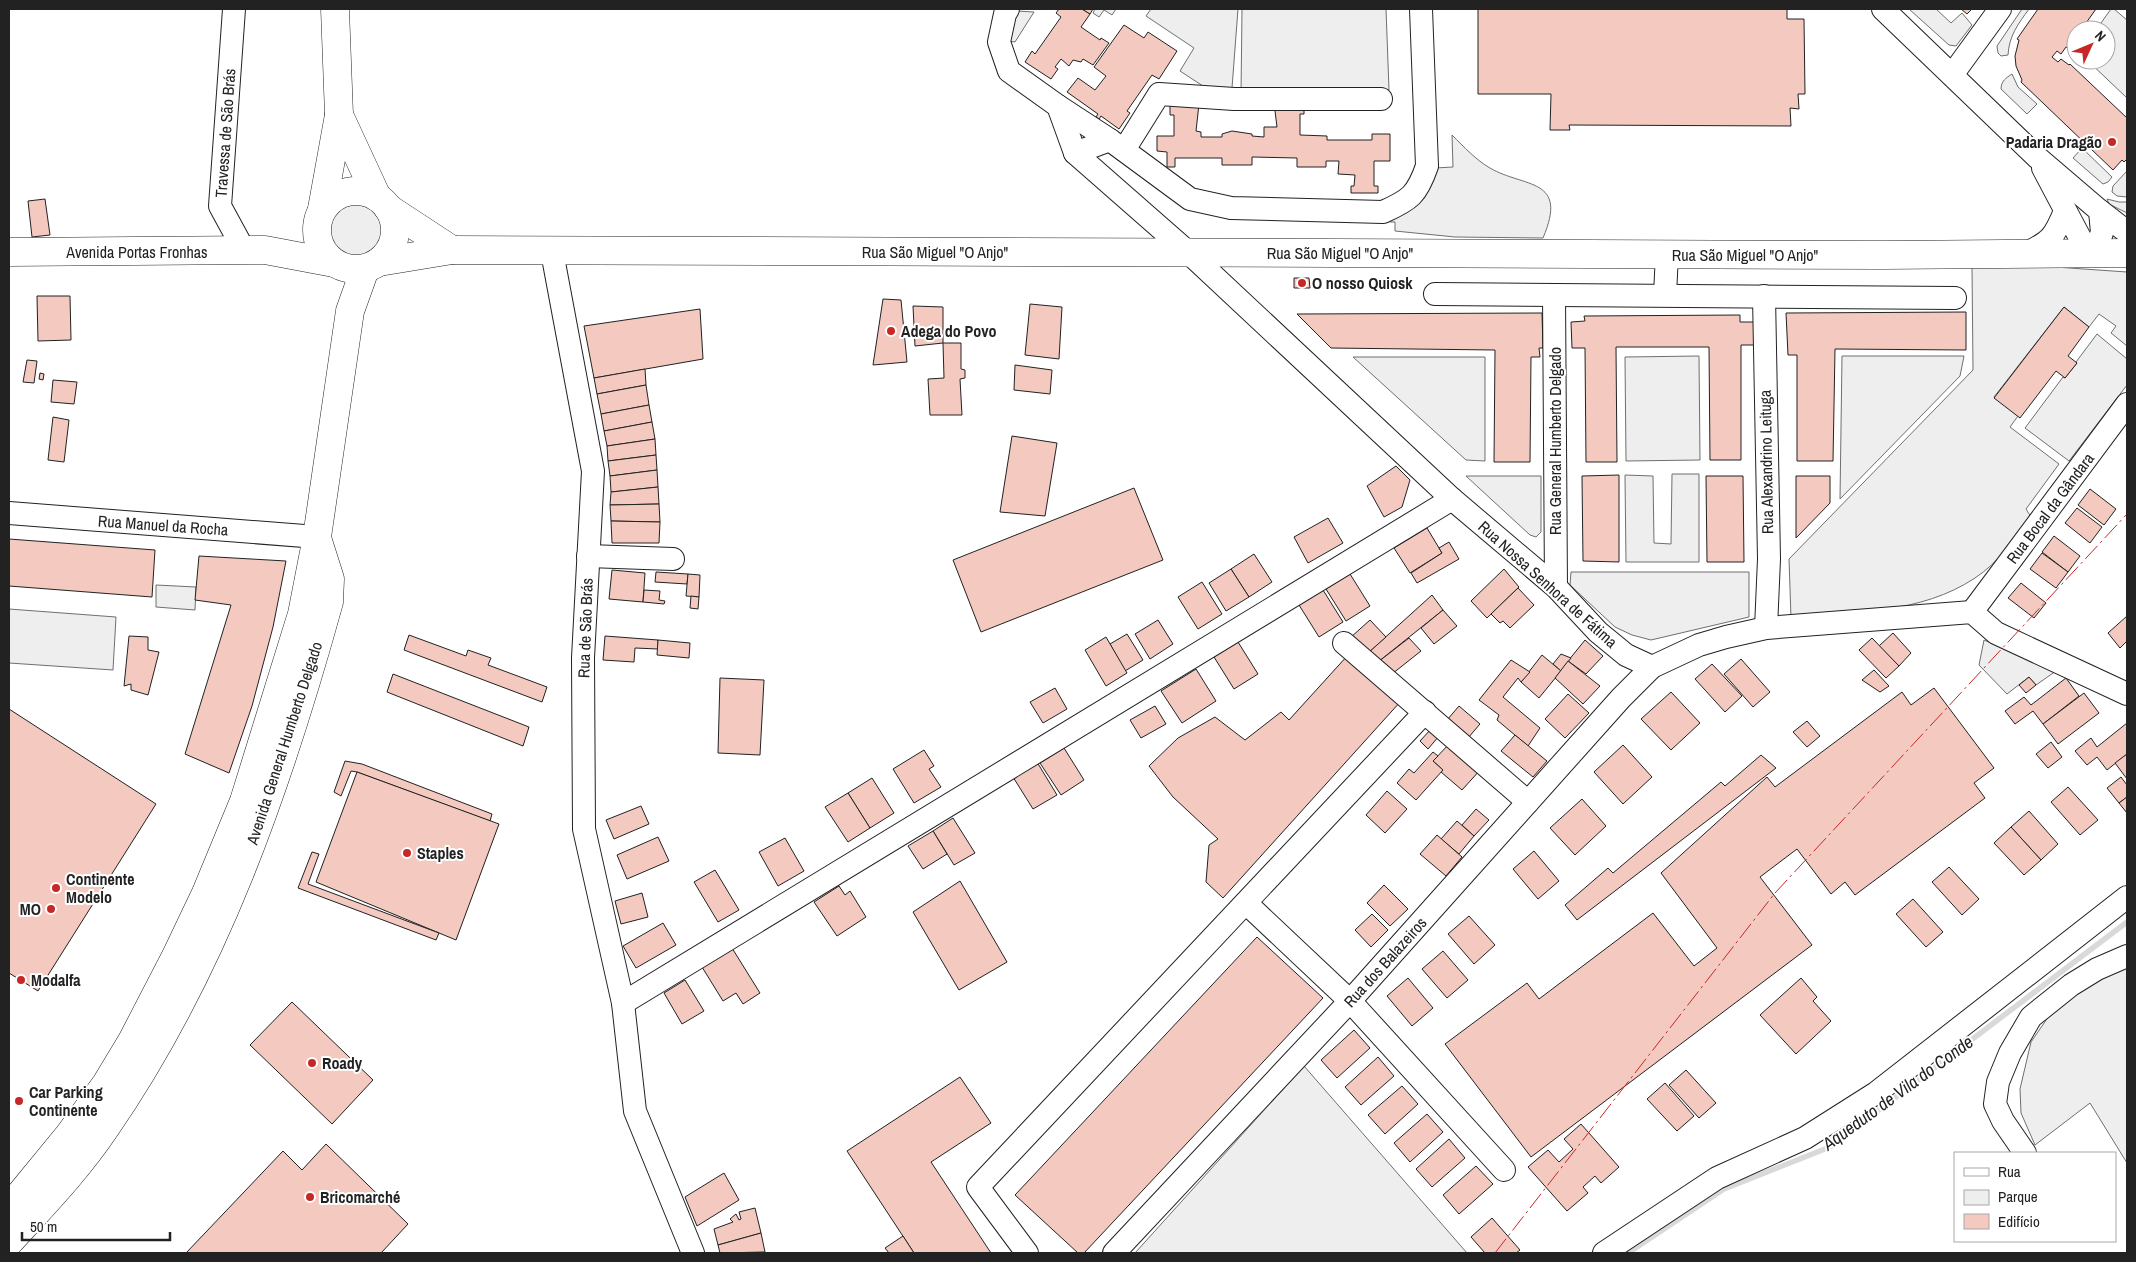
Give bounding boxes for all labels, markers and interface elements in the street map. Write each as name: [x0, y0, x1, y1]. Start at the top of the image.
north arrow: [2066, 20, 2116, 70]
text: N: [2091, 27, 2110, 45]
street label: Travessa de São Brás: [210, 68, 240, 198]
place label: Padaria Dragão: [2006, 131, 2102, 153]
marker: Padaria Dragão: [2106, 136, 2118, 148]
street label: Avenida Portas Fronhas: [65, 241, 208, 263]
street label: Rua São Miguel "O Anjo": [862, 241, 1009, 263]
street label: Rua São Miguel "O Anjo": [1267, 242, 1414, 264]
street label: Rua São Miguel "O Anjo": [1672, 244, 1819, 266]
place label: O nosso Quiosk: [1312, 272, 1413, 294]
marker: O nosso Quiosk: [1296, 277, 1308, 289]
place label: Adega do Povo: [901, 320, 997, 342]
marker: Adega do Povo: [885, 325, 897, 337]
street label: Rua General Humberto Delgado: [1544, 347, 1566, 535]
street label: Rua Alexandrino Leituga: [1754, 389, 1778, 534]
street label: Rua Bocal da Gândara: [2001, 448, 2099, 568]
street label: Rua Manuel da Rocha: [97, 509, 230, 541]
street label: Rua Nossa Senhora de Fátima: [1474, 516, 1623, 653]
street label: Rua de São Brás: [572, 578, 598, 678]
street label: Avenida General Humberto Delgado: [240, 639, 327, 848]
place label: Staples: [417, 842, 464, 864]
marker: Staples: [401, 847, 413, 859]
place label: Continente Modelo: [66, 868, 135, 908]
marker: Continente Modelo: [50, 882, 62, 894]
place label: MO: [20, 898, 41, 920]
marker: MO: [45, 903, 57, 915]
street label: Rua dos Balazeiros: [1339, 912, 1431, 1012]
place label: Modalfa: [31, 969, 81, 991]
marker: Modalfa: [15, 974, 27, 986]
water label: Aqueduto de Vila do Conde: [1816, 1029, 1978, 1157]
place label: Roady: [322, 1052, 363, 1074]
marker: Roady: [306, 1057, 318, 1069]
place label: Car Parking Continente: [29, 1081, 103, 1121]
marker: Car Parking Continente: [13, 1095, 25, 1107]
legend: [1954, 1152, 2116, 1242]
text: Rua: [1998, 1161, 2021, 1182]
place label: Bricomarché: [320, 1186, 400, 1208]
text: Parque: [1998, 1186, 2038, 1207]
marker: Bricomarché: [304, 1191, 316, 1203]
scale bar: [22, 1210, 170, 1242]
text: Edifício: [1998, 1211, 2040, 1232]
text: 50 m: [30, 1216, 57, 1237]

